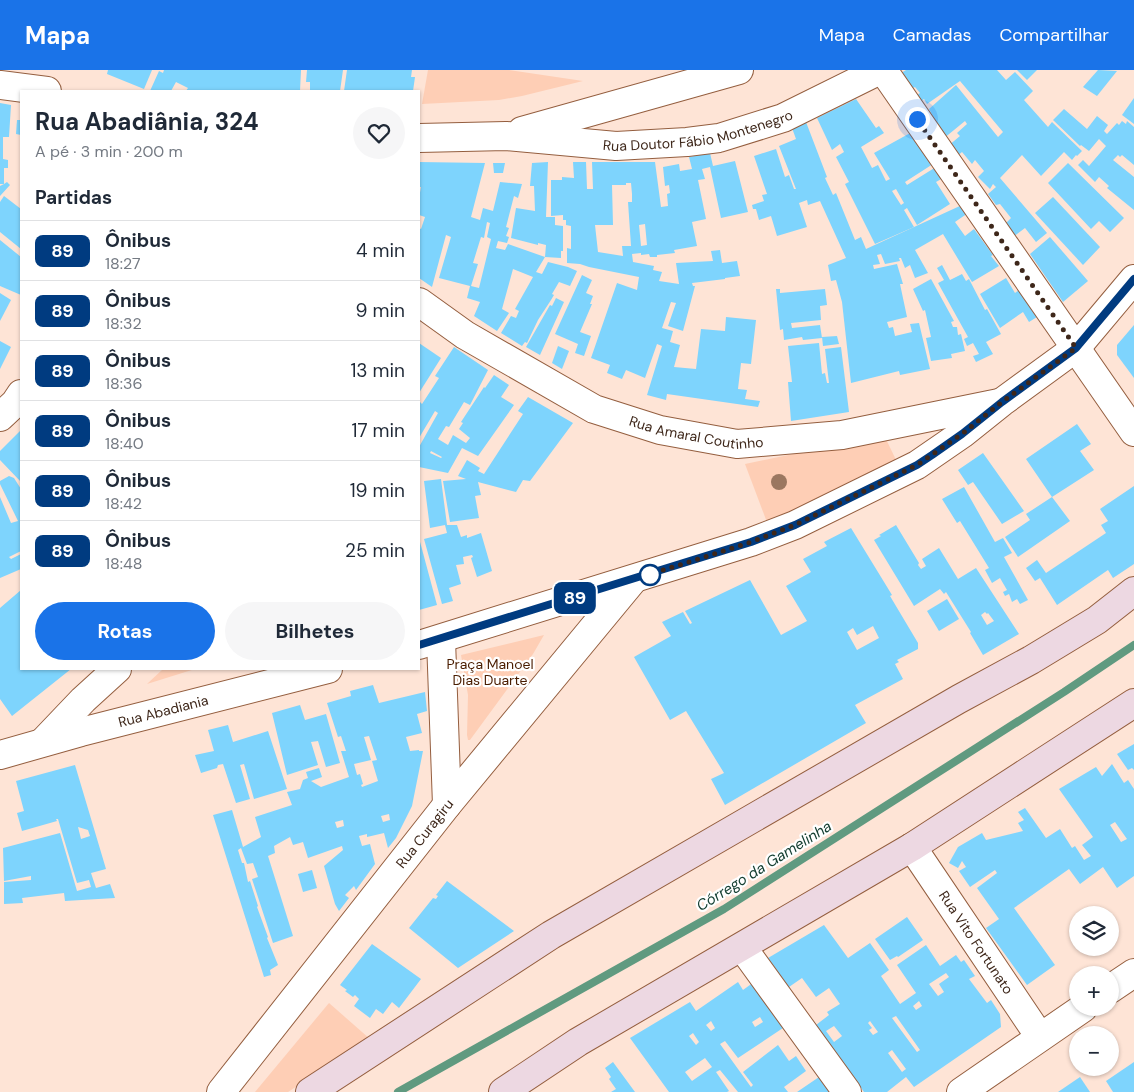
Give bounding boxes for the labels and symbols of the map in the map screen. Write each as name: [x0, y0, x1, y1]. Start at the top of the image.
street label: Rua Doutor Fábio Montenegro: [602, 106, 796, 155]
your location: [905, 107, 930, 132]
street label: Rua Amaral Coutinho: [627, 412, 764, 453]
unlabelled marker: [639, 564, 661, 586]
line badge: 89: [552, 582, 598, 614]
park label: Praça Manoel Dias Duarte: [446, 655, 534, 689]
street label: Rua Abadiania: [116, 691, 210, 731]
street label: Rua Curagiru: [392, 795, 457, 872]
water label: Córrego da Gamelinha: [692, 816, 836, 916]
street label: Rua Vito Fortunato: [935, 887, 1018, 998]

